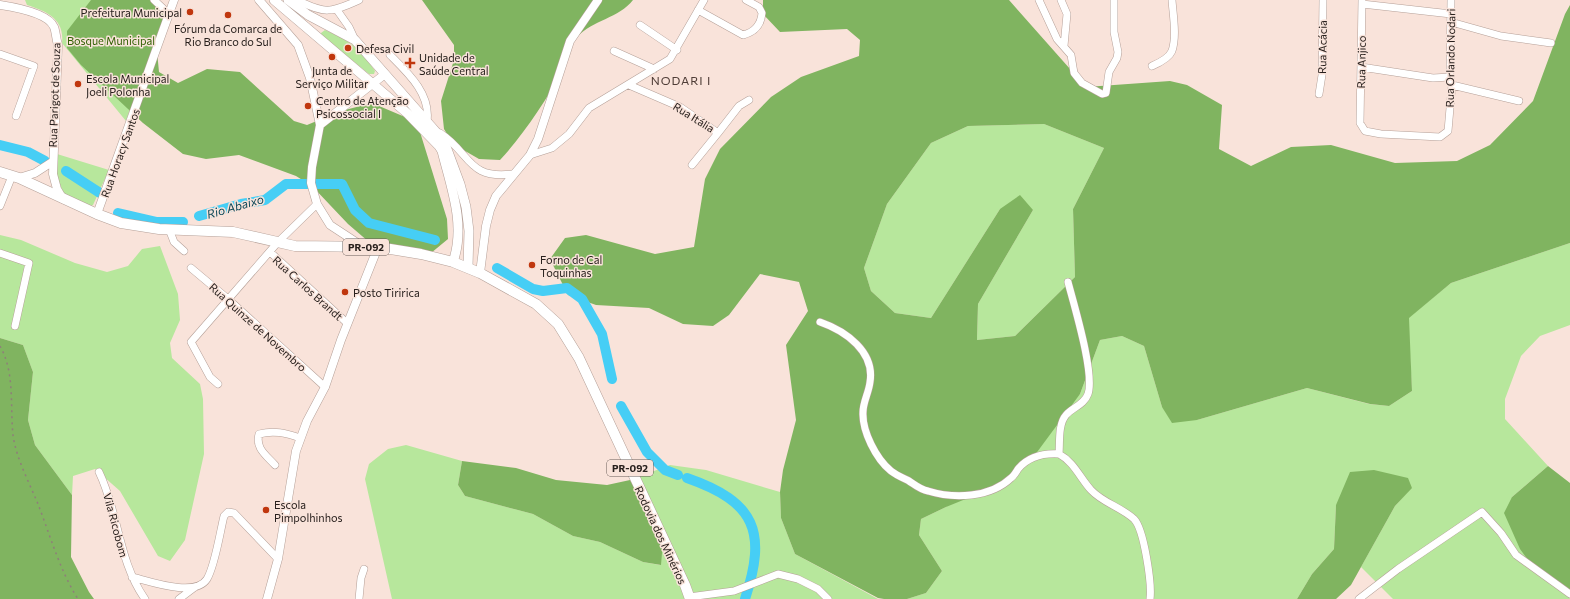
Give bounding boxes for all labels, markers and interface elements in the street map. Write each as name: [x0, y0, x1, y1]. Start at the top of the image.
place label: Prefeitura Municipal: [81, 6, 182, 19]
marker: Prefeitura Municipal: [185, 7, 195, 17]
street label: Rua Orlando Nodari: [1443, 8, 1457, 107]
marker: Fórum da Comarca de Rio Branco do Sul: [223, 10, 233, 20]
street label: Rua Acácia: [1315, 20, 1329, 74]
place label: Fórum da Comarca de Rio Branco do Sul: [174, 22, 282, 48]
park label: Bosque Municipal: [67, 34, 155, 47]
street label: Rua Anjico: [1354, 35, 1368, 89]
street label: Rua Parigot de Souza: [46, 42, 62, 148]
place label: Defesa Civil: [356, 42, 414, 55]
marker: Defesa Civil: [343, 43, 353, 53]
place label: Unidade de Saúde Central: [419, 51, 489, 77]
marker: Junta de Serviço Militar: [327, 52, 337, 62]
marker: Unidade de Saúde Central: [404, 57, 416, 69]
place label: Junta de Serviço Militar: [296, 64, 369, 90]
place label: Escola Municipal Joeli Polonha: [86, 72, 169, 99]
district label: NODARI I: [651, 73, 711, 87]
marker: Escola Municipal Joeli Polonha: [73, 79, 83, 89]
place label: Centro de Atenção Psicossocial I: [316, 94, 409, 120]
street label: Rua Itália: [671, 99, 717, 135]
marker: Centro de Atenção Psicossocial I: [303, 101, 313, 111]
street label: Rua Horacy Santos: [98, 107, 142, 199]
water label: Rio Abaixo: [205, 191, 265, 221]
road number: PR-092: [343, 239, 389, 255]
street label: Rua Carlos Brandt: [270, 253, 346, 323]
place label: Forno de Cal Toquinhas: [540, 253, 602, 279]
marker: Forno de Cal Toquinhas: [527, 260, 537, 270]
street label: Rua Quinze de Novembro: [207, 280, 309, 374]
place label: Posto Tiririca: [353, 286, 420, 299]
marker: Posto Tiririca: [340, 287, 350, 297]
road number: PR-092: [607, 460, 653, 476]
street label: Rodovia dos Minérios: [633, 484, 689, 586]
street label: Vila Ricobom: [101, 491, 131, 559]
place label: Escola Pimpolhinhos: [274, 498, 342, 524]
marker: Escola Pimpolhinhos: [261, 505, 271, 515]

